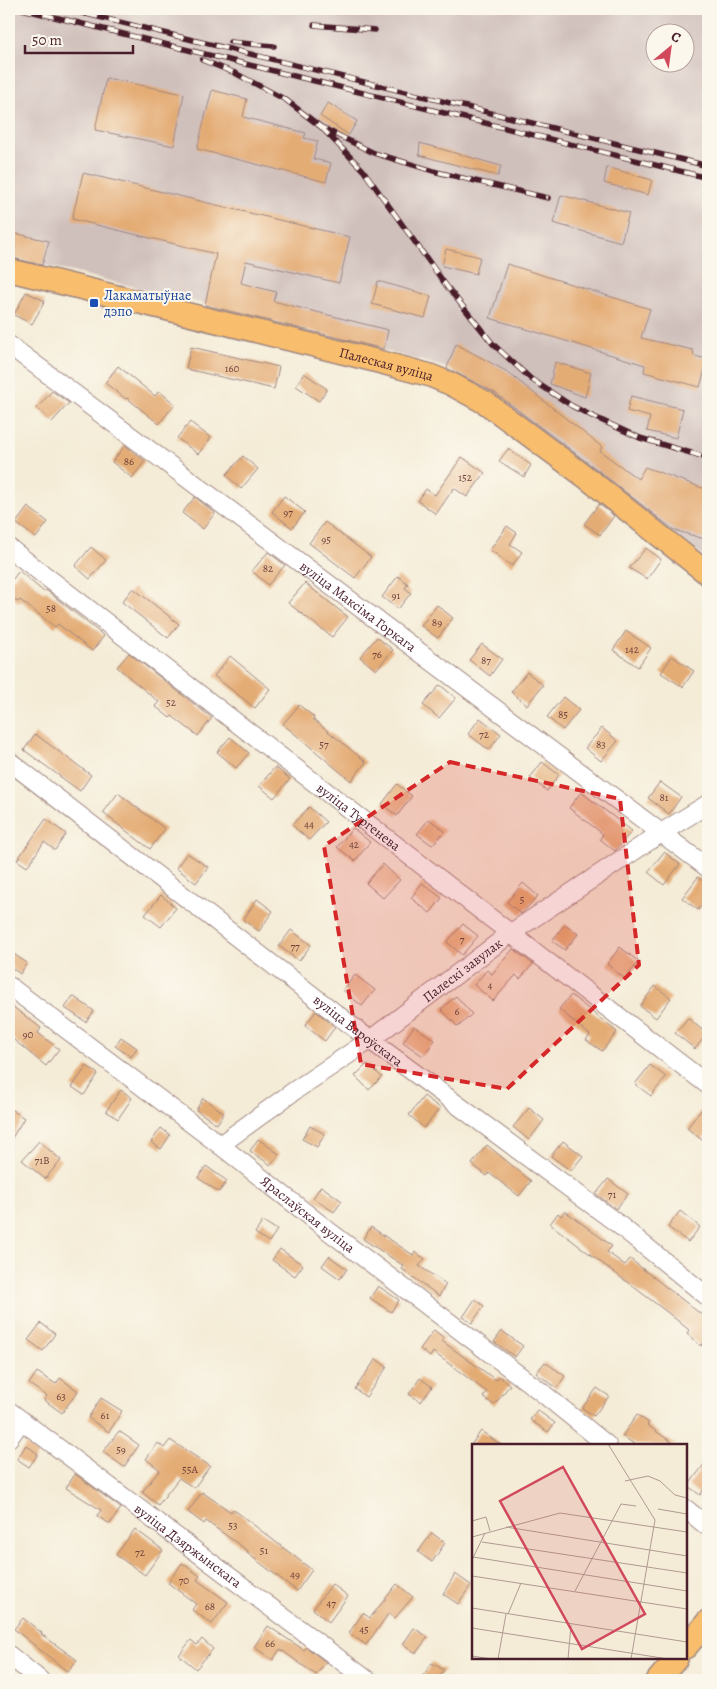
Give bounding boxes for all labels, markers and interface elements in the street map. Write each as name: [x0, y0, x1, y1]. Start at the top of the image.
scale bar: [25, 22, 132, 54]
north arrow: [644, 22, 694, 72]
text: С: [668, 27, 685, 48]
text: 50 m: [32, 30, 62, 50]
place label: Лакаматыўнае дэпо: [103, 286, 191, 321]
marker: Лакаматыўнае дэпо: [88, 297, 100, 309]
street label: Палеская вуліца: [337, 343, 437, 386]
house number: 160: [225, 361, 239, 376]
house number: 86: [124, 454, 134, 469]
house number: 152: [458, 470, 472, 485]
house number: 97: [283, 505, 293, 520]
house number: 95: [321, 532, 331, 547]
street label: вуліца Максіма Горкага: [296, 556, 421, 656]
house number: 82: [263, 561, 273, 576]
house number: 91: [392, 588, 401, 603]
house number: 58: [46, 601, 56, 616]
house number: 89: [432, 615, 442, 630]
house number: 142: [625, 642, 639, 657]
house number: 76: [372, 647, 382, 662]
house number: 87: [481, 653, 491, 668]
house number: 52: [166, 695, 176, 710]
house number: 85: [558, 707, 568, 722]
house number: 72: [479, 727, 489, 742]
house number: 57: [319, 737, 329, 752]
house number: 83: [596, 737, 606, 752]
street label: вуліца Тургенева: [313, 778, 405, 855]
house number: 81: [659, 790, 669, 805]
house number: 44: [304, 817, 314, 832]
house number: 42: [349, 837, 359, 852]
house number: 5: [520, 892, 525, 907]
house number: 7: [460, 932, 465, 947]
street label: Палескі завулак: [418, 933, 506, 1006]
house number: 77: [290, 939, 300, 954]
house number: 4: [488, 978, 493, 993]
street label: вуліца Вароўскага: [309, 990, 407, 1071]
house number: 6: [454, 1004, 460, 1019]
house number: 90: [23, 1027, 34, 1042]
house number: 71В: [35, 1153, 49, 1168]
street label: Яраслаўская вуліца: [257, 1171, 359, 1257]
house number: 71: [608, 1187, 616, 1202]
house number: 63: [56, 1389, 66, 1404]
house number: 61: [101, 1408, 110, 1423]
house number: 59: [116, 1442, 126, 1457]
inset map: [472, 1444, 687, 1659]
house number: 55А: [182, 1462, 199, 1477]
street label: вуліца Дзяржынскага: [131, 1499, 246, 1592]
house number: 53: [228, 1518, 238, 1533]
house number: 51: [260, 1543, 268, 1558]
house number: 72: [135, 1545, 145, 1560]
house number: 49: [290, 1567, 300, 1582]
house number: 70: [179, 1573, 189, 1588]
house number: 47: [326, 1596, 336, 1611]
house number: 68: [205, 1599, 215, 1614]
house number: 45: [359, 1622, 369, 1637]
house number: 66: [265, 1636, 275, 1651]

